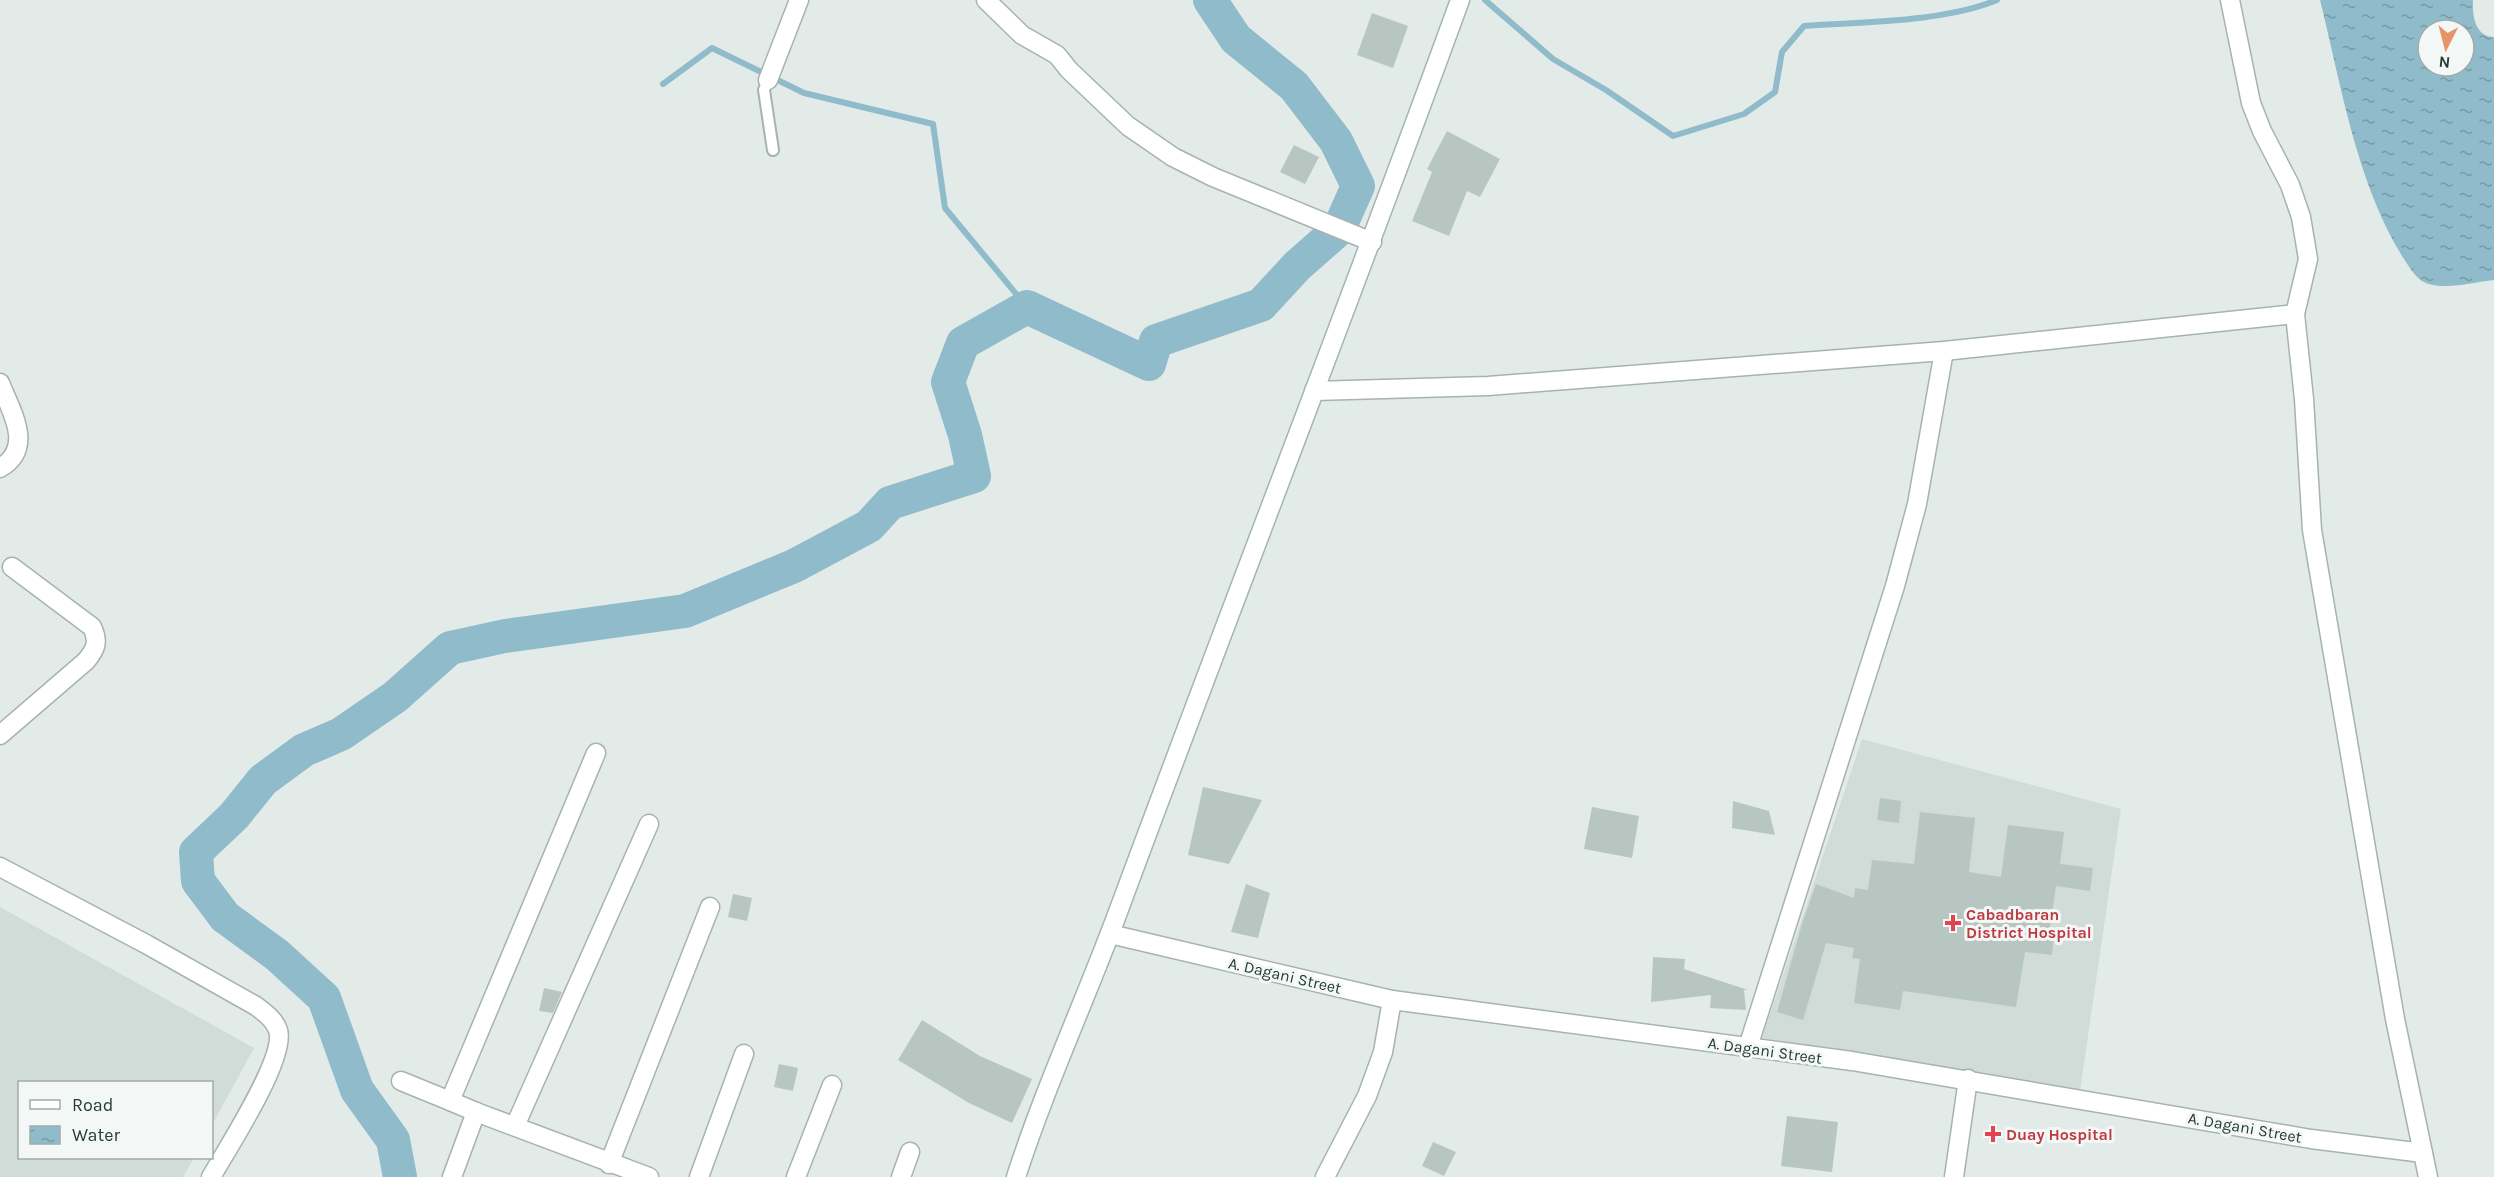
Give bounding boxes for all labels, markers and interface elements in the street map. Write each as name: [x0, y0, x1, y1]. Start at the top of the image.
north arrow: [2416, 18, 2476, 78]
text: N: [2438, 52, 2451, 72]
place label: Cabadbaran District Hospital: [1966, 905, 2092, 942]
marker: Cabadbaran District Hospital: [1944, 914, 1962, 932]
street label: A. Dagani Street: [1227, 953, 1343, 998]
street label: A. Dagani Street: [1707, 1033, 1823, 1068]
legend: [18, 1081, 213, 1159]
text: Road: [72, 1094, 113, 1116]
street label: A. Dagani Street: [2187, 1108, 2303, 1147]
text: Water: [72, 1124, 120, 1146]
marker: Duay Hospital: [1984, 1125, 2002, 1143]
place label: Duay Hospital: [2006, 1125, 2113, 1144]

